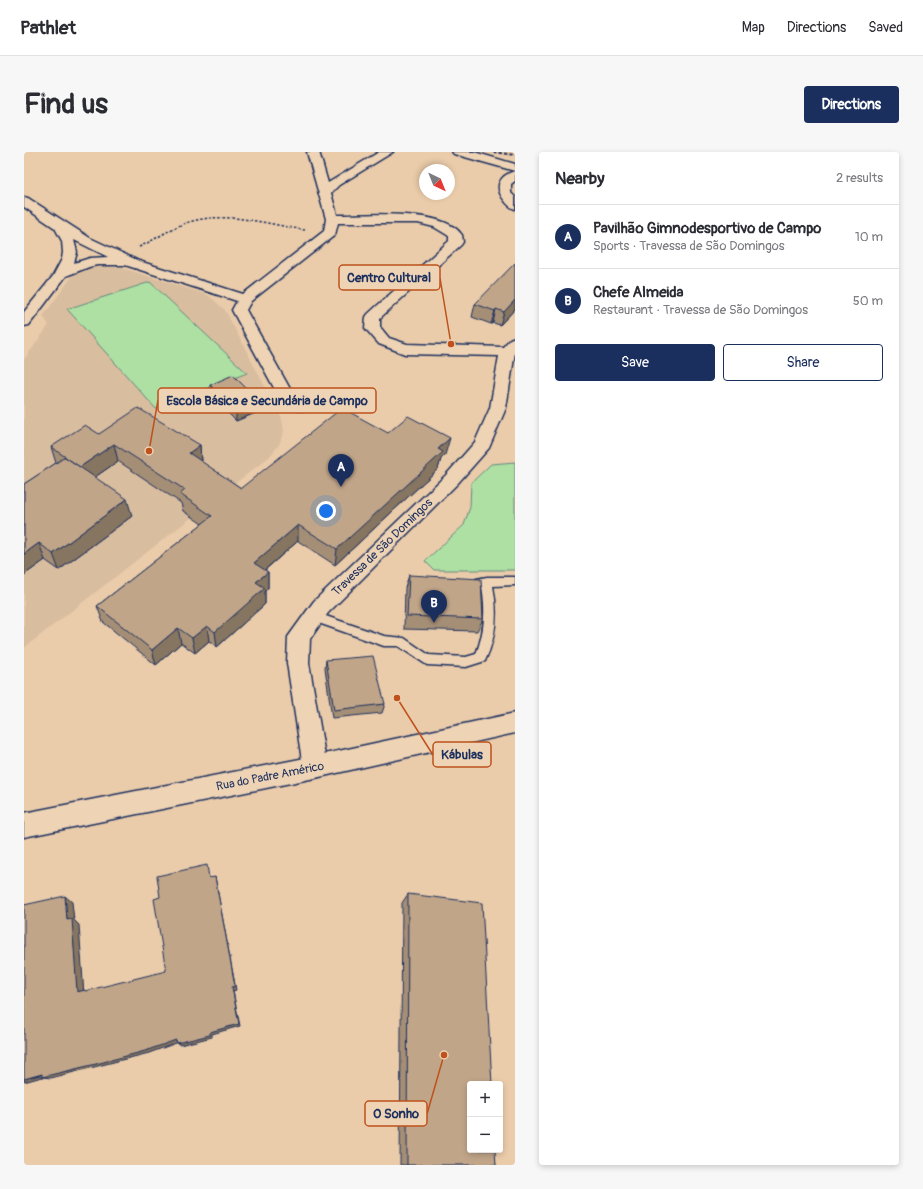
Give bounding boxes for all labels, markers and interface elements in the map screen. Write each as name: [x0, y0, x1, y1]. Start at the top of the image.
text: Pathlet: [20, 16, 76, 40]
text: Map: [742, 19, 765, 36]
text: Directions: [787, 19, 846, 36]
text: Saved: [868, 19, 903, 36]
button: Directions: [804, 86, 899, 123]
text: Find us: [24, 87, 108, 122]
north arrow: [419, 164, 455, 200]
text: Nearby: [555, 168, 604, 189]
text: 2 results: [836, 170, 883, 186]
text: Pavilhão Gimnodesportivo de Campo: [593, 219, 821, 238]
text: A: [564, 229, 572, 245]
text: 10 m: [855, 229, 883, 245]
text: Sports · Travessa de São Domingos: [593, 238, 784, 254]
callout: Centro Cultural: [339, 265, 440, 290]
text: Centro Cultural: [347, 270, 431, 286]
text: Chefe Almeida: [593, 283, 684, 302]
text: B: [564, 293, 572, 309]
text: 50 m: [853, 293, 883, 309]
text: Restaurant · Travessa de São Domingos: [593, 302, 808, 318]
button: Save: [555, 344, 715, 381]
button: Share: [723, 344, 883, 381]
callout: Escola Básica e Secundária de Campo: [158, 388, 376, 413]
text: Escola Básica e Secundária de Campo: [166, 393, 368, 409]
pin: A: [328, 454, 354, 487]
street label: Travessa de São Domingos: [329, 495, 436, 599]
your location: [316, 501, 336, 521]
pin: B: [421, 590, 447, 623]
callout: Kábulas: [433, 742, 491, 767]
text: Kábulas: [441, 747, 483, 763]
street label: Rua do Padre Américo: [215, 759, 326, 794]
map controls: [467, 1081, 503, 1153]
button: +: [467, 1081, 503, 1117]
callout: O Sonho: [365, 1101, 427, 1126]
text: O Sonho: [373, 1106, 419, 1122]
button: −: [467, 1117, 503, 1153]

